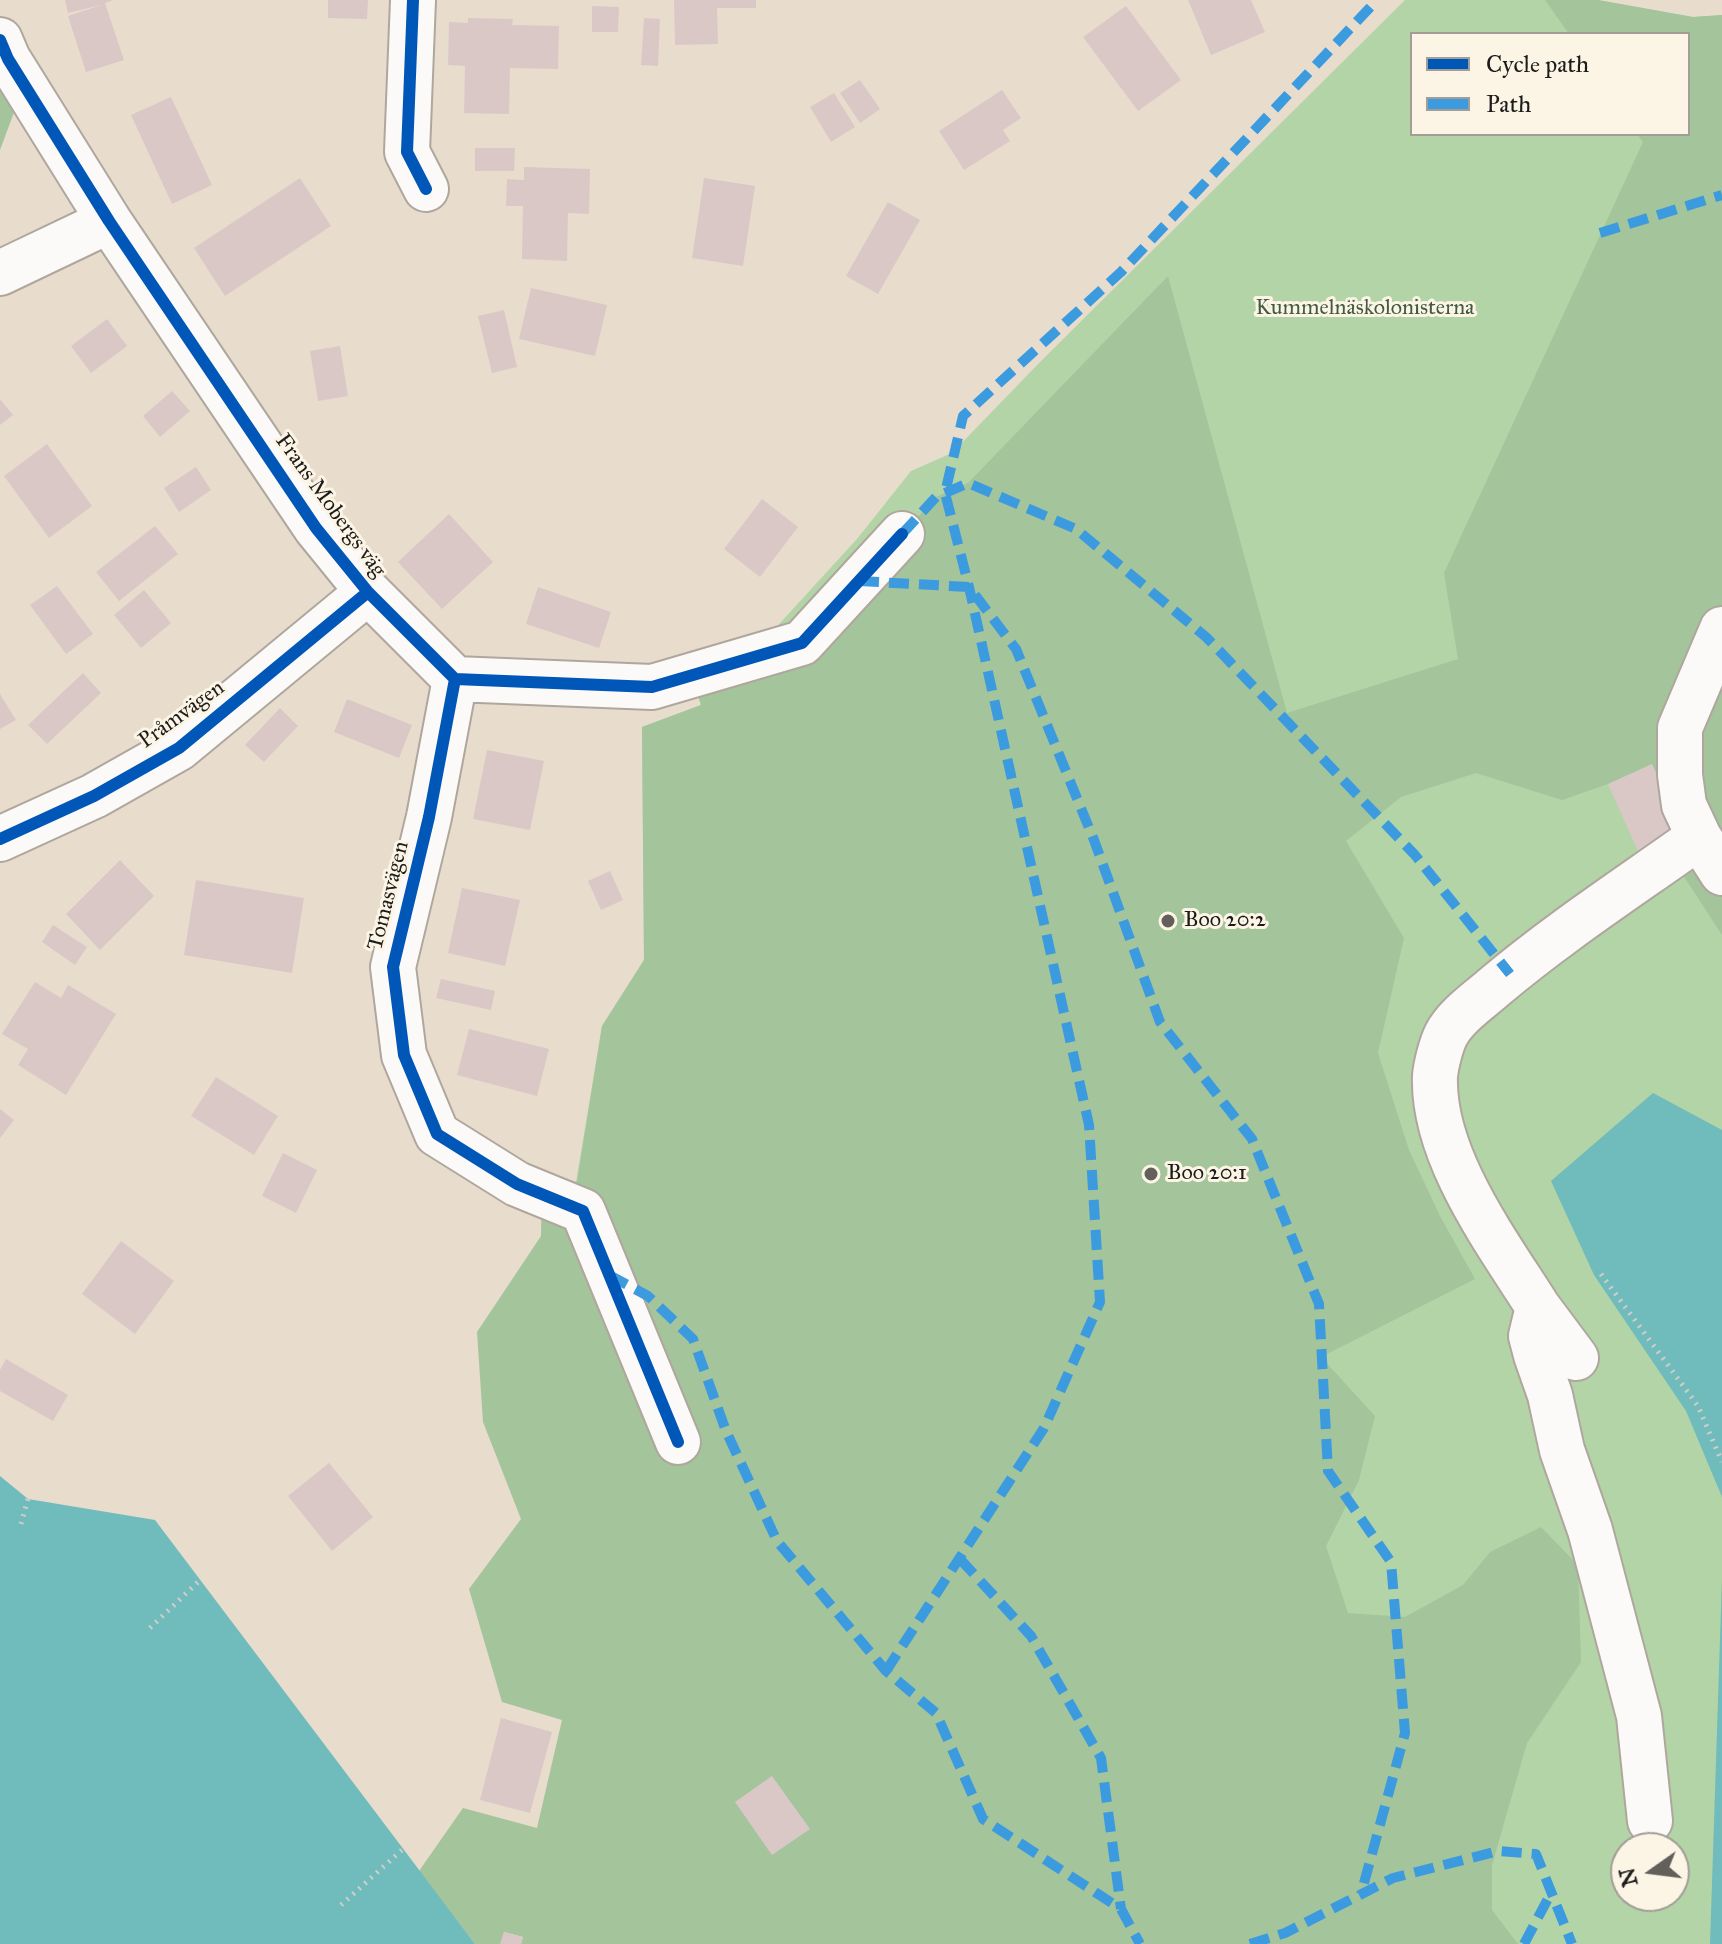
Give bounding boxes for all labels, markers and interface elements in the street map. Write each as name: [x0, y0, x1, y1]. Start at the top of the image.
legend: [1410, 32, 1690, 136]
text: Cycle path: [1486, 49, 1589, 79]
text: Path: [1486, 89, 1531, 119]
park label: Kummelnäskolonisterna: [1256, 296, 1474, 322]
street label: Frans Mobergs väg: [269, 429, 391, 583]
street label: Pråmvägen: [134, 675, 230, 755]
street label: Tomasvägen: [363, 839, 415, 953]
place label: Boo 20:2: [1184, 908, 1266, 934]
marker: Boo 20:2: [1159, 912, 1177, 930]
place label: Boo 20:1: [1167, 1161, 1247, 1187]
marker: Boo 20:1: [1142, 1165, 1160, 1183]
north arrow: [1610, 1832, 1690, 1912]
text: N: [1613, 1865, 1644, 1890]

